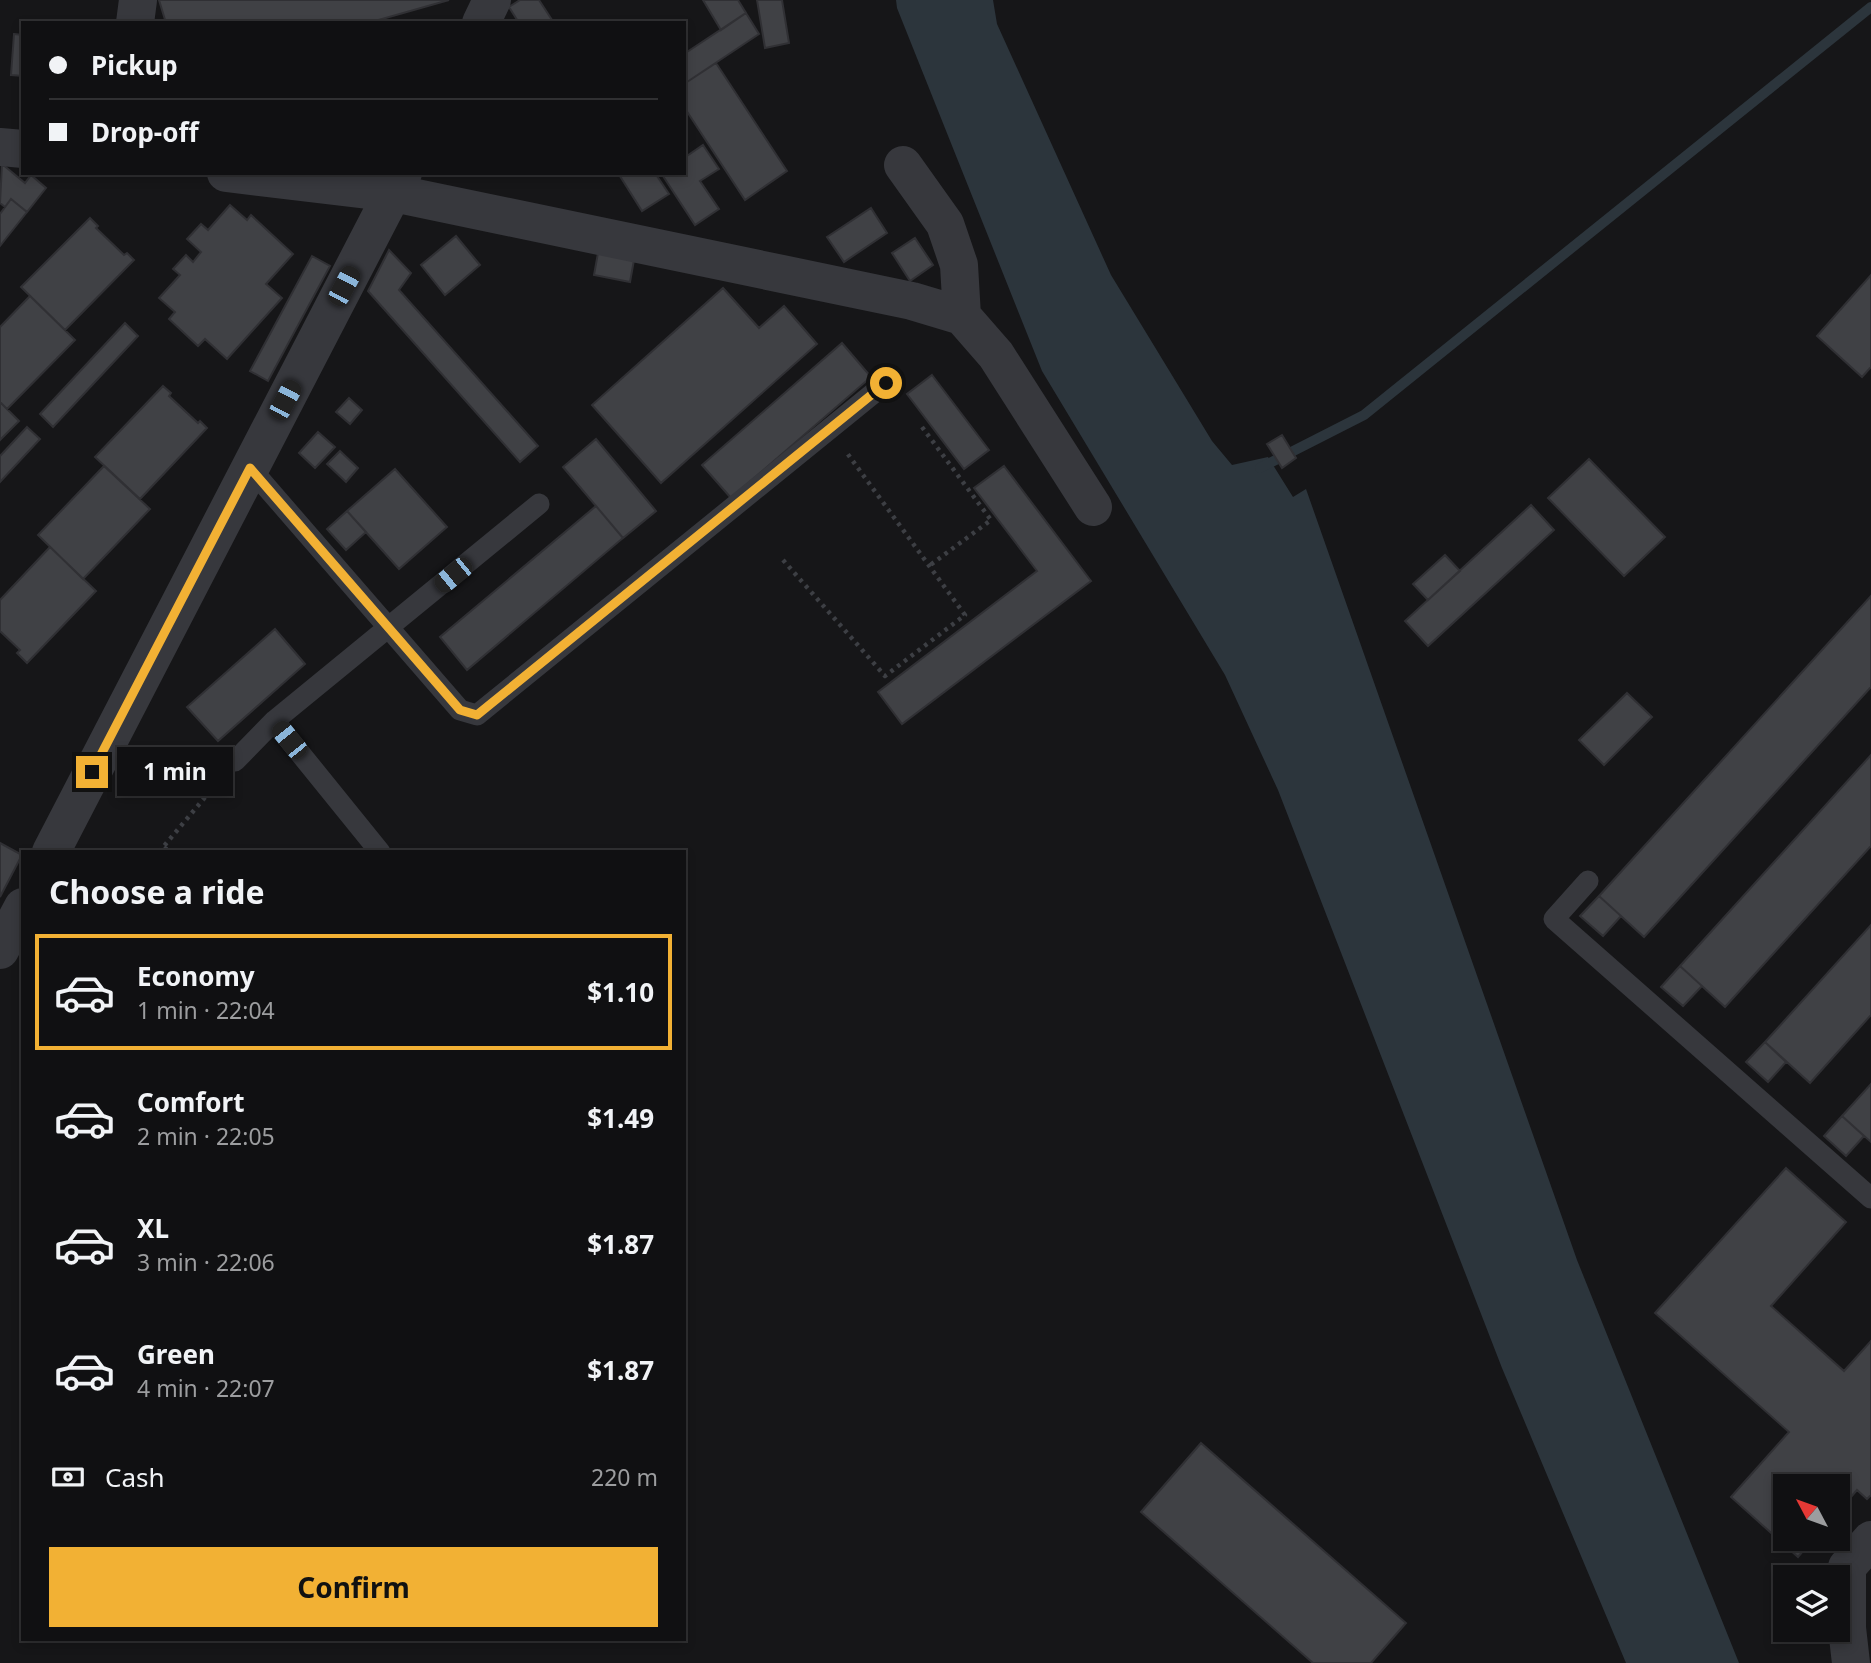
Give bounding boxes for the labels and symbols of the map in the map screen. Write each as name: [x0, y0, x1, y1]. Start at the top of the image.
car: [325, 263, 364, 309]
route start: [870, 367, 902, 399]
car: [266, 377, 305, 423]
car: [431, 554, 476, 596]
car: [268, 717, 311, 763]
callout: 1 min: [116, 748, 232, 796]
route end: [76, 756, 108, 788]
north arrow: [1773, 1474, 1850, 1550]

